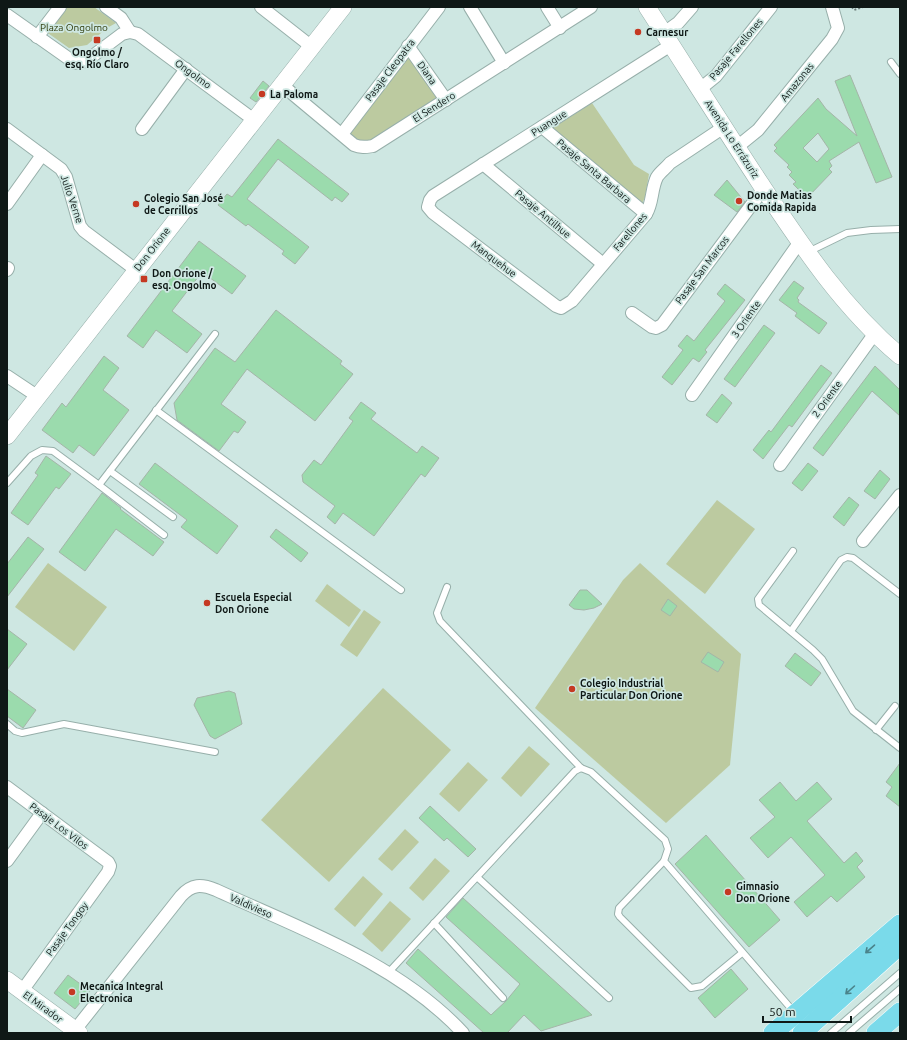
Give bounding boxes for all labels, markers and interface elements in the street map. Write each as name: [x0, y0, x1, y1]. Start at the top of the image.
street label: Pasaje Farellones: [707, 16, 765, 82]
park label: Plaza Ongolmo: [40, 22, 108, 33]
marker: Carnesur: [633, 27, 643, 37]
place label: Carnesur: [646, 27, 689, 38]
marker: Ongolmo / esq. Río Claro: [92, 35, 102, 45]
street label: Pasaje Cleopatra: [363, 37, 417, 103]
place label: Ongolmo / esq. Río Claro: [65, 47, 129, 70]
street label: Ongolmo: [173, 57, 213, 91]
street label: Diana: [415, 59, 439, 87]
street label: Amazonas: [778, 61, 816, 103]
marker: La Paloma: [257, 89, 267, 99]
place label: La Paloma: [270, 89, 318, 100]
street label: El Sendero: [411, 90, 457, 124]
street label: Avenida Lo Errázuriz: [703, 98, 762, 180]
street label: Puangue: [529, 108, 569, 138]
street label: Pasaje Santa Barbara: [555, 137, 633, 205]
street label: Julio Verne: [59, 173, 85, 225]
street label: Pasaje Antilhue: [513, 188, 573, 240]
place label: Donde Matias Comida Rapida: [747, 190, 817, 213]
place label: Colegio San José de Cerrillos: [144, 193, 224, 216]
marker: Donde Matias Comida Rapida: [734, 196, 744, 206]
marker: Colegio San José de Cerrillos: [131, 199, 141, 209]
street label: Farellones: [611, 211, 649, 253]
street label: Don Orione: [132, 225, 172, 273]
street label: Pasaje San Marcos: [673, 234, 731, 306]
street label: Manquehue: [469, 238, 519, 280]
place label: Don Orione / esq. Ongolmo: [152, 268, 217, 291]
marker: Don Orione / esq. Ongolmo: [139, 274, 149, 284]
street label: 3 Oriente: [729, 298, 763, 340]
street label: 2 Oriente: [810, 379, 844, 419]
place label: Escuela Especial Don Orione: [215, 592, 292, 615]
marker: Escuela Especial Don Orione: [202, 598, 212, 608]
place label: Colegio Industrial Particular Don Orione: [580, 678, 683, 701]
marker: Colegio Industrial Particular Don Orione: [567, 684, 577, 694]
street label: Pasaje Los Vilos: [28, 800, 90, 852]
place label: Gimnasio Don Orione: [736, 881, 790, 904]
marker: Gimnasio Don Orione: [723, 887, 733, 897]
street label: Valdivieso: [228, 892, 274, 920]
street label: Pasaje Tongoy: [44, 900, 90, 958]
one-way arrow: [865, 945, 876, 954]
place label: Mecanica Integral Electronica: [80, 981, 163, 1004]
one-way arrow: [845, 985, 855, 995]
marker: Mecanica Integral Electronica: [67, 987, 77, 997]
street label: El Mirador: [21, 989, 65, 1025]
scale bar: [763, 998, 851, 1024]
text: 50 m: [769, 1005, 796, 1018]

